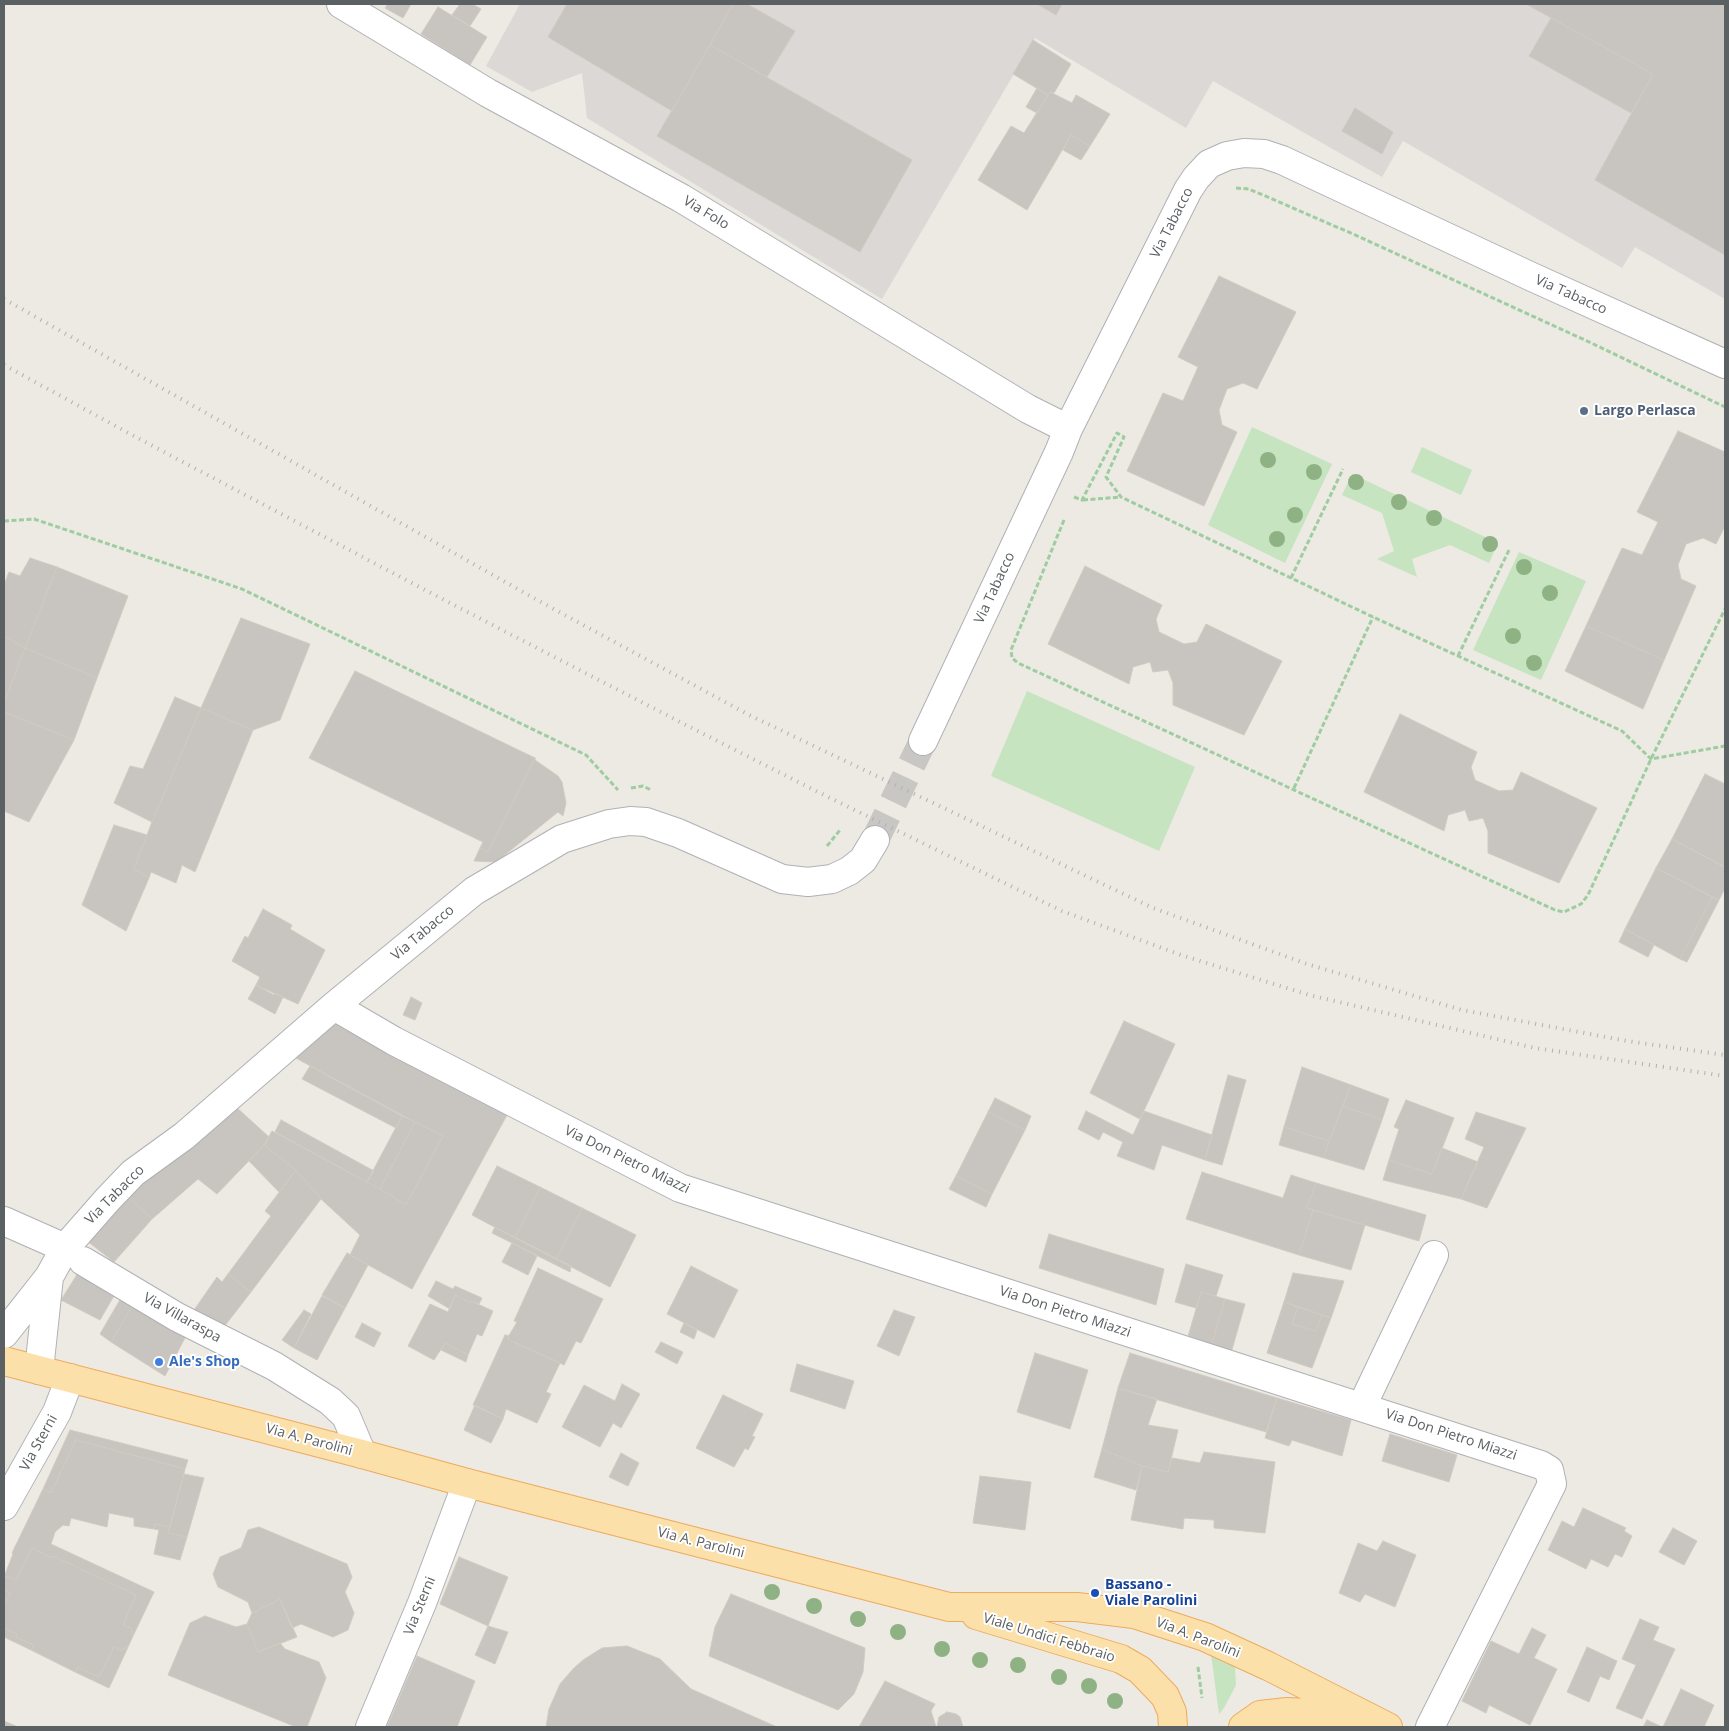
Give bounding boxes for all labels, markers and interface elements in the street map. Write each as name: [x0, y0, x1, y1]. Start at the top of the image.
street label: Via Tabacco: [1147, 185, 1197, 261]
street label: Via Folo: [680, 193, 732, 233]
street label: Via Tabacco: [1532, 272, 1610, 318]
place label: Largo Perlasca: [1594, 403, 1696, 419]
marker: Largo Perlasca: [1578, 405, 1590, 417]
street label: Via Tabacco: [971, 550, 1019, 626]
street label: Via Tabacco: [388, 902, 458, 964]
street label: Via Don Pietro Miazzi: [562, 1122, 692, 1198]
street label: Via Tabacco: [82, 1162, 148, 1228]
street label: Via Don Pietro Miazzi: [997, 1283, 1133, 1341]
street label: Via Villaraspa: [140, 1290, 224, 1346]
place label: Ale's Shop: [169, 1354, 240, 1370]
marker: Ale's Shop: [153, 1356, 165, 1368]
street label: Via Don Pietro Miazzi: [1383, 1406, 1519, 1464]
street label: Via Sterni: [17, 1412, 61, 1474]
street label: Via A. Parolini: [264, 1420, 354, 1460]
street label: Via A. Parolini: [656, 1524, 746, 1562]
street label: Via Sterni: [401, 1574, 439, 1638]
place label: Bassano - Viale Parolini: [1105, 1577, 1197, 1610]
marker: Bassano - Viale Parolini: [1089, 1587, 1101, 1599]
street label: Viale Undici Febbraio: [981, 1610, 1117, 1666]
street label: Via A. Parolini: [1153, 1614, 1243, 1662]

